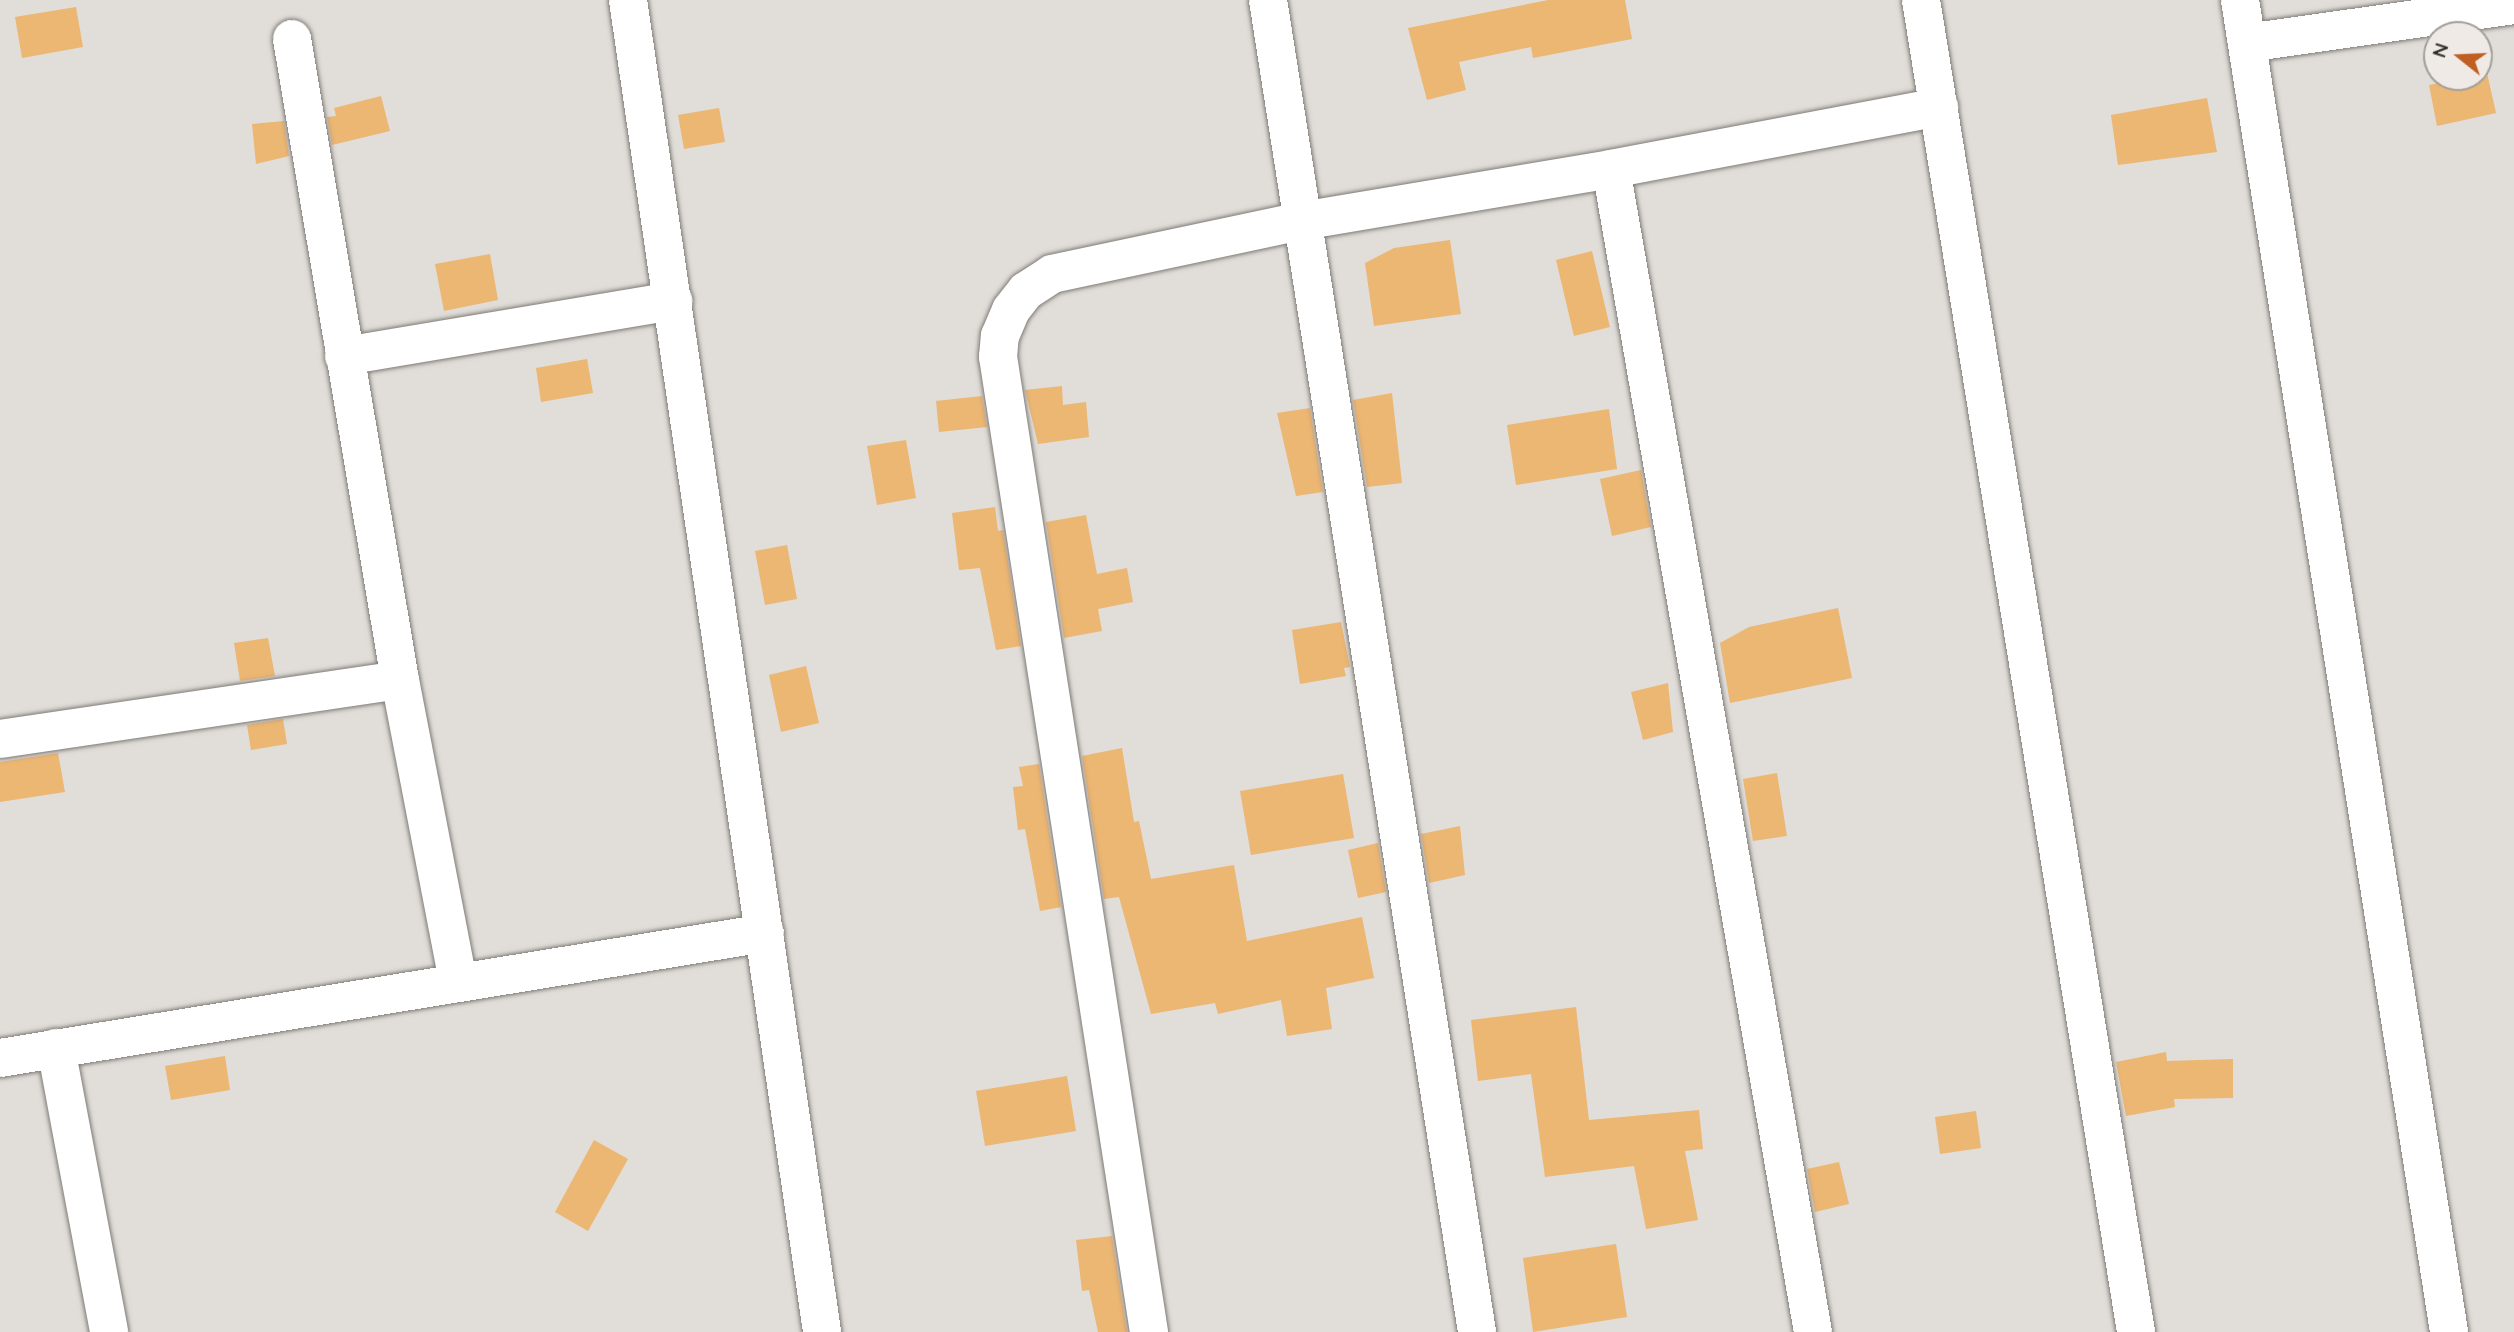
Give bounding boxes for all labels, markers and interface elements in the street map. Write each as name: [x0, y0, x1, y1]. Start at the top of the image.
north arrow: [2423, 21, 2493, 91]
text: N: [2426, 40, 2454, 60]

